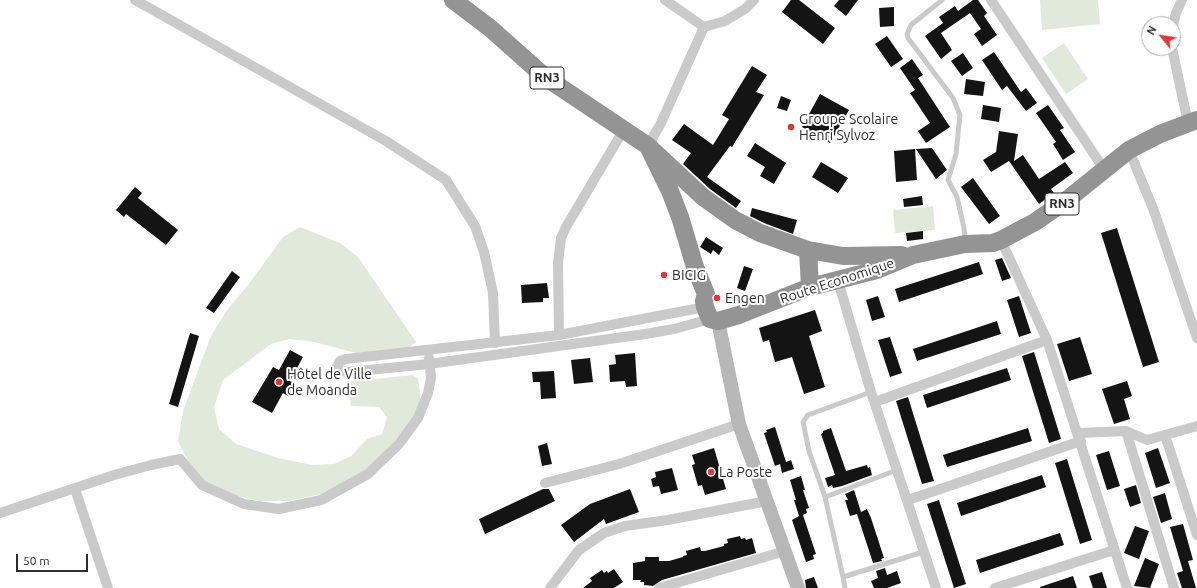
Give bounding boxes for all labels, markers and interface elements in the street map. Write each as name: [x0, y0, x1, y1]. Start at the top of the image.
north arrow: [1141, 16, 1181, 56]
text: N: [1144, 24, 1159, 37]
road number: RN3: [530, 67, 564, 89]
place label: Groupe Scolaire Henri Sylvoz: [799, 111, 898, 144]
marker: Groupe Scolaire Henri Sylvoz: [786, 122, 796, 132]
road number: RN3: [1045, 193, 1079, 215]
street label: Route Economique: [778, 255, 896, 307]
place label: BICIG: [672, 267, 706, 283]
marker: BICIG: [659, 270, 669, 280]
place label: Engen: [725, 290, 765, 306]
marker: Engen: [712, 293, 722, 303]
place label: Hôtel de Ville de Moanda: [287, 366, 372, 398]
marker: Hôtel de Ville de Moanda: [274, 377, 284, 387]
place label: La Poste: [719, 464, 772, 480]
marker: La Poste: [706, 467, 716, 477]
scale bar: [18, 546, 90, 572]
text: 50 m: [23, 554, 50, 567]

